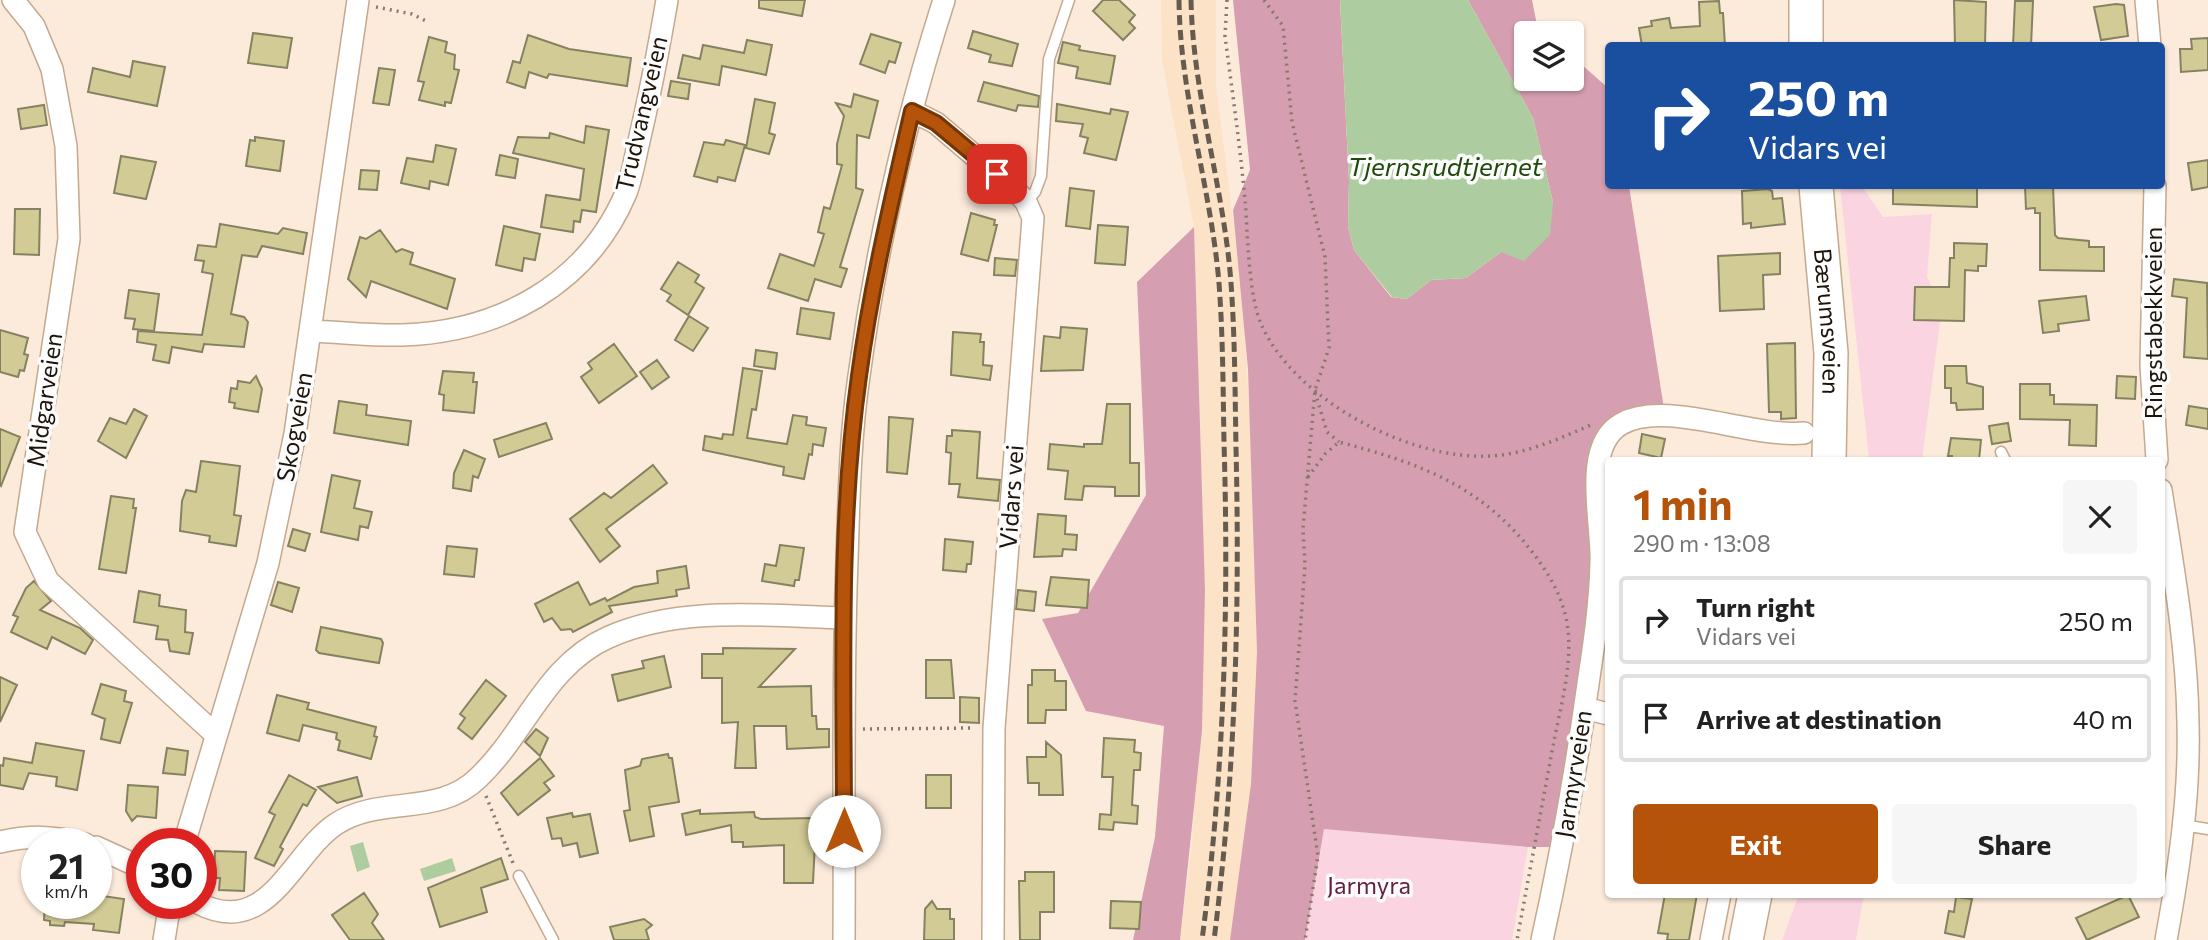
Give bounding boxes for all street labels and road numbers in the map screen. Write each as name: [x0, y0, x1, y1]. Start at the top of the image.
street label: Trudvangveien: [609, 33, 673, 194]
street label: Ringstabekkveien: [2138, 227, 2167, 419]
street label: Bærumsveien: [1809, 247, 1847, 395]
street label: Midgarveien: [20, 331, 67, 469]
street label: Skogveien: [270, 370, 317, 484]
street label: Vidars vei: [992, 444, 1029, 550]
street label: Jarmyrveien: [1548, 708, 1597, 840]

